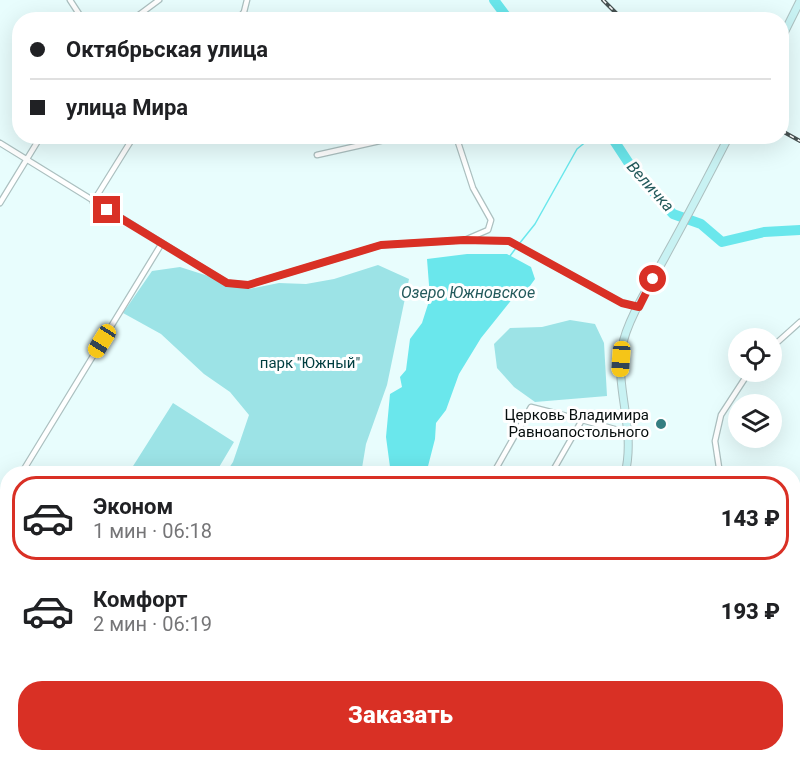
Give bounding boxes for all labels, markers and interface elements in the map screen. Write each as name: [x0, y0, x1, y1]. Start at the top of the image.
text: Октябрьская улица: [66, 37, 268, 62]
text: улица Мира: [66, 95, 188, 120]
water label: Величка: [623, 157, 678, 215]
route end: [93, 196, 120, 223]
route start: [639, 265, 666, 292]
water label: Озеро Южновское: [401, 283, 535, 302]
car: [85, 321, 119, 361]
map controls: [728, 328, 782, 448]
button: locate: [728, 328, 782, 382]
car: [611, 340, 631, 378]
park label: парк "Южный": [260, 354, 360, 372]
button: layers: [728, 394, 782, 448]
place label: Церковь Владимира Равноапостольного: [504, 406, 649, 441]
marker: Церковь Владимира Равноапостольного: [654, 417, 668, 431]
icon: car: [21, 491, 75, 545]
text: Эконом: [93, 494, 173, 519]
text: 143 ₽: [721, 506, 780, 531]
text: 1 мин · 06:18: [93, 519, 212, 543]
icon: car: [21, 584, 75, 638]
text: Комфорт: [93, 587, 188, 612]
text: 193 ₽: [721, 599, 780, 624]
text: 2 мин · 06:19: [93, 612, 212, 636]
button: Заказать: [18, 681, 783, 750]

